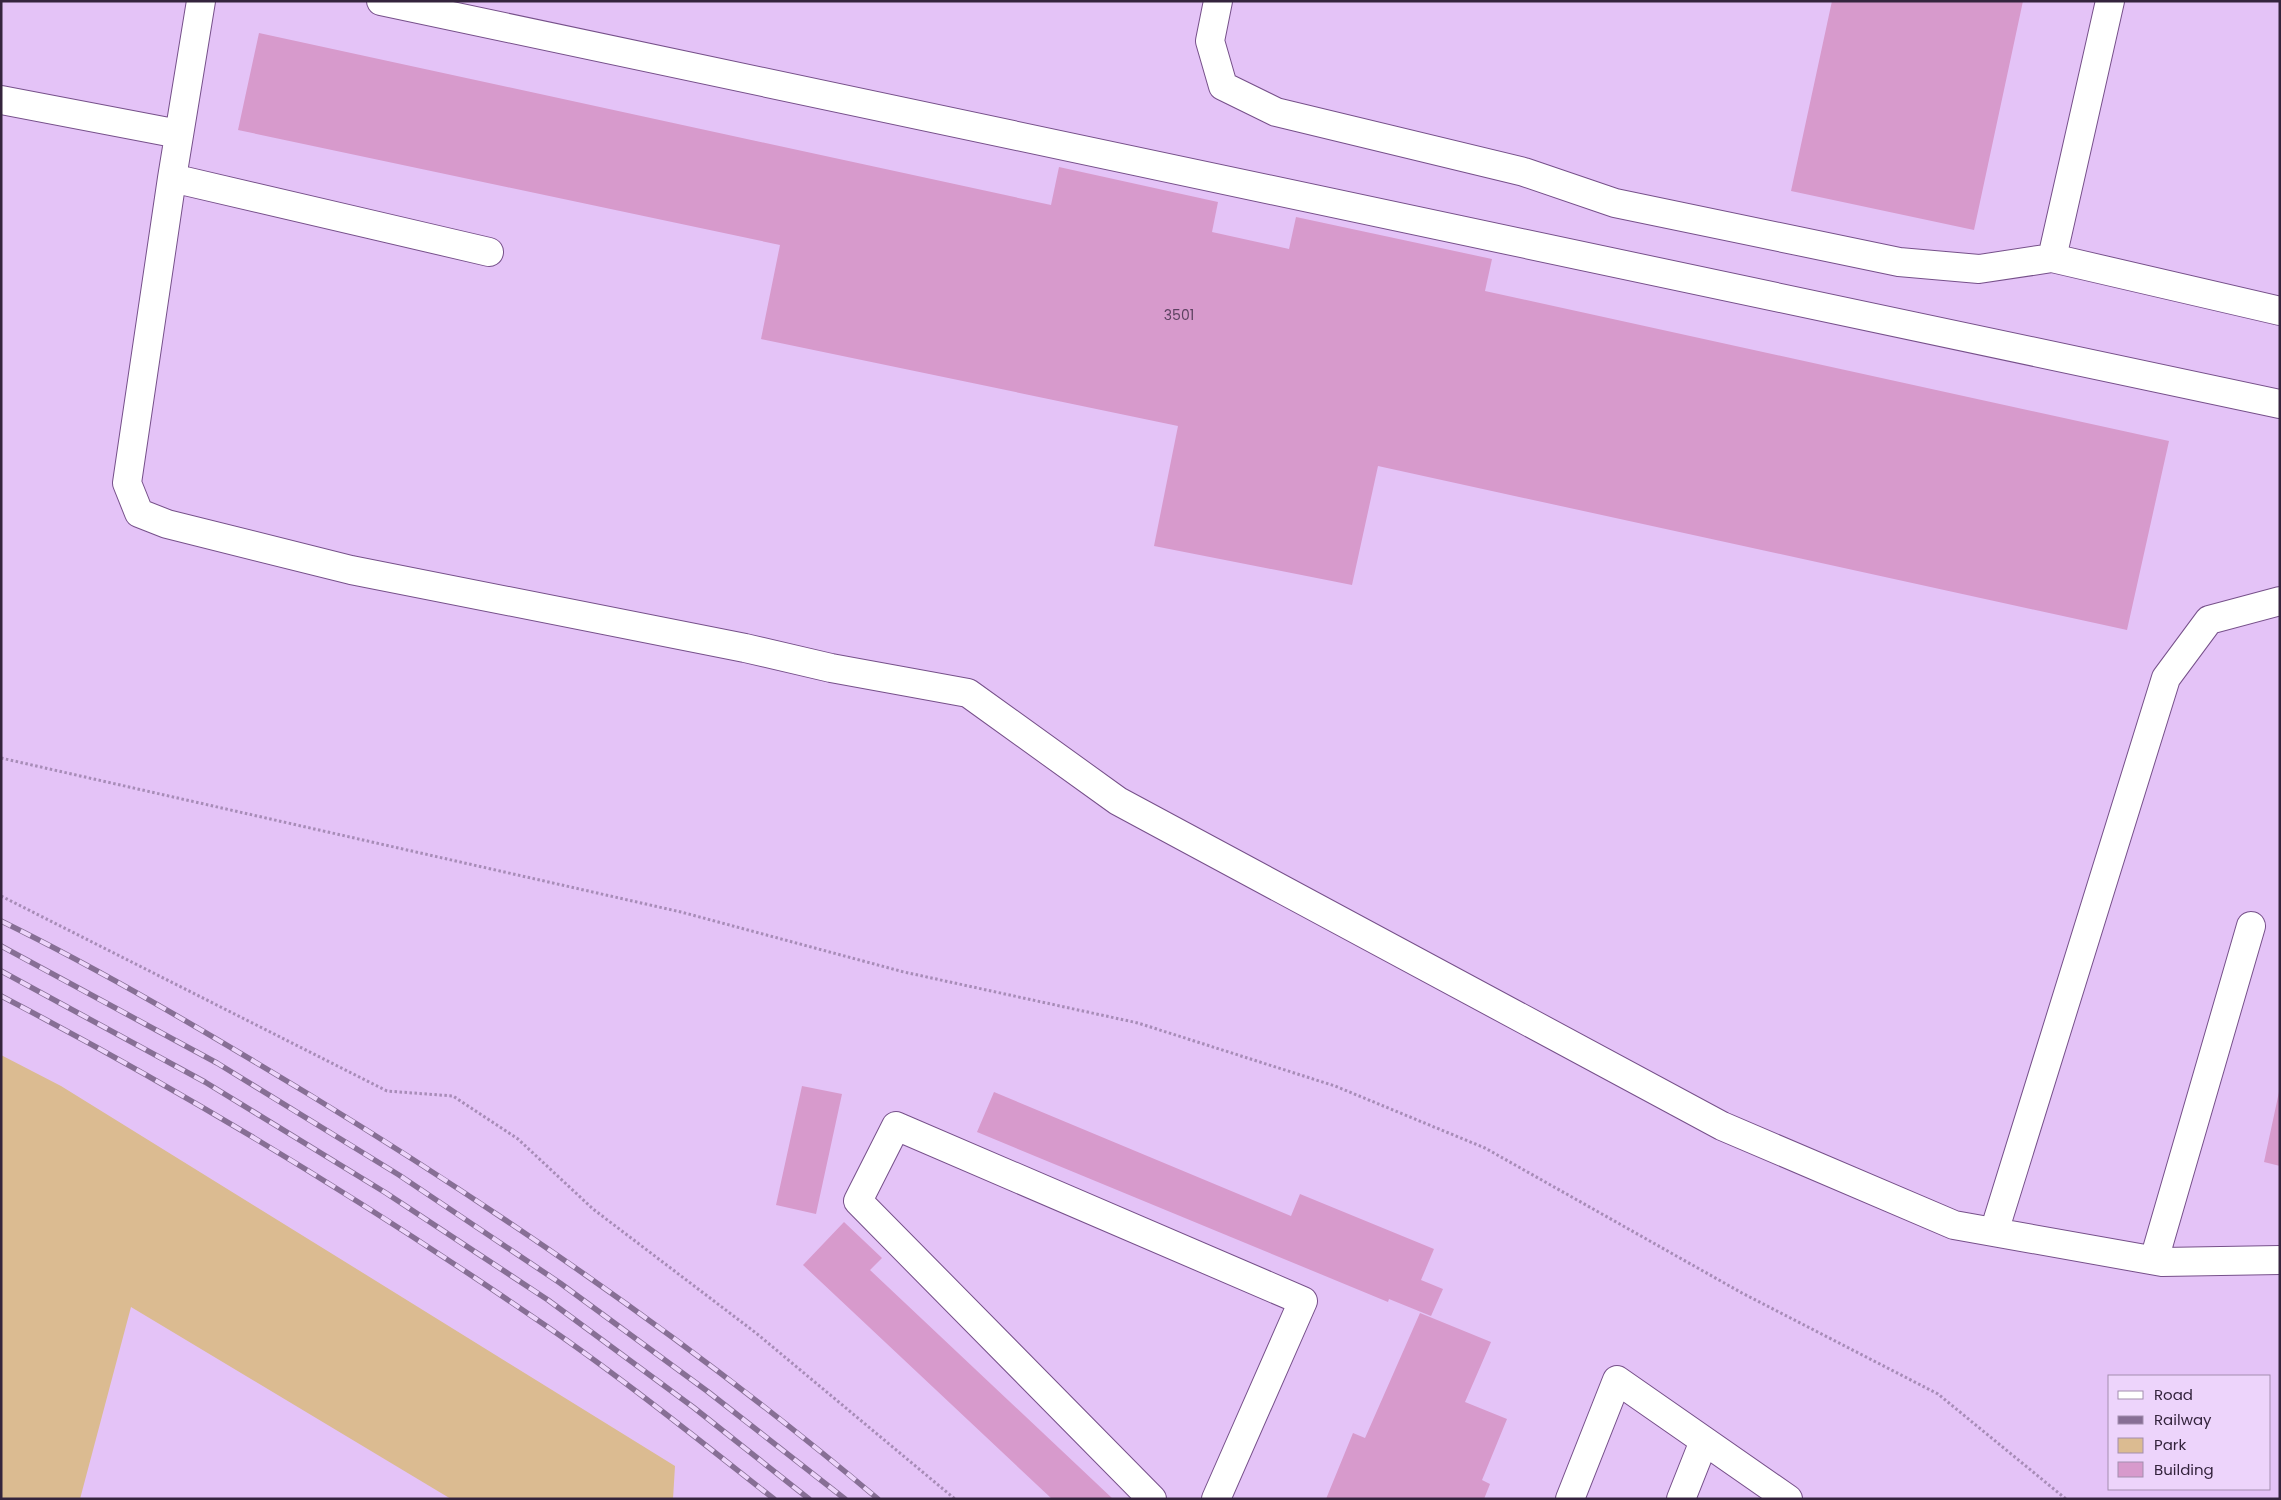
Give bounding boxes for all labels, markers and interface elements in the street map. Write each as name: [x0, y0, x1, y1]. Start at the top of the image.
house number: 3501: [1164, 305, 1194, 325]
legend: [2108, 1375, 2271, 1490]
text: Road: [2154, 1384, 2193, 1405]
text: Railway: [2154, 1409, 2212, 1430]
text: Park: [2154, 1434, 2186, 1455]
text: Building: [2154, 1459, 2214, 1480]

